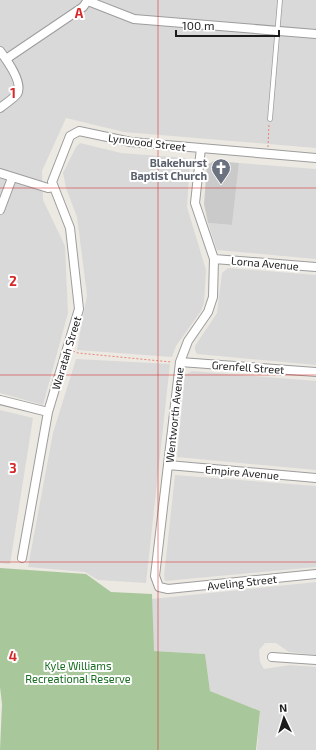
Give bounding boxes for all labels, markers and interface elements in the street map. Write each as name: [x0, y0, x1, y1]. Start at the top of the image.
text: A: [75, 5, 84, 21]
scale bar: [176, 12, 279, 38]
text: 100 m: [182, 18, 214, 32]
text: 1: [10, 85, 16, 101]
street label: Lynwood Street: [108, 131, 186, 153]
place label: Blakehurst Baptist Church: [130, 156, 207, 182]
church icon: Blakehurst Baptist Church: [210, 157, 232, 185]
street label: Lorna Avenue: [231, 254, 299, 272]
text: 2: [9, 273, 17, 289]
street label: Waratah Street: [49, 315, 83, 391]
street label: Grenfell Street: [211, 358, 285, 376]
street label: Wentworth Avenue: [163, 366, 185, 463]
text: 3: [9, 460, 17, 476]
street label: Empire Avenue: [205, 462, 280, 482]
street label: Aveling Street: [207, 572, 277, 592]
text: 4: [9, 648, 17, 664]
park label: Kyle Williams Recreational Reserve: [25, 659, 131, 685]
north arrow: [264, 698, 304, 738]
text: N: [279, 701, 288, 714]

